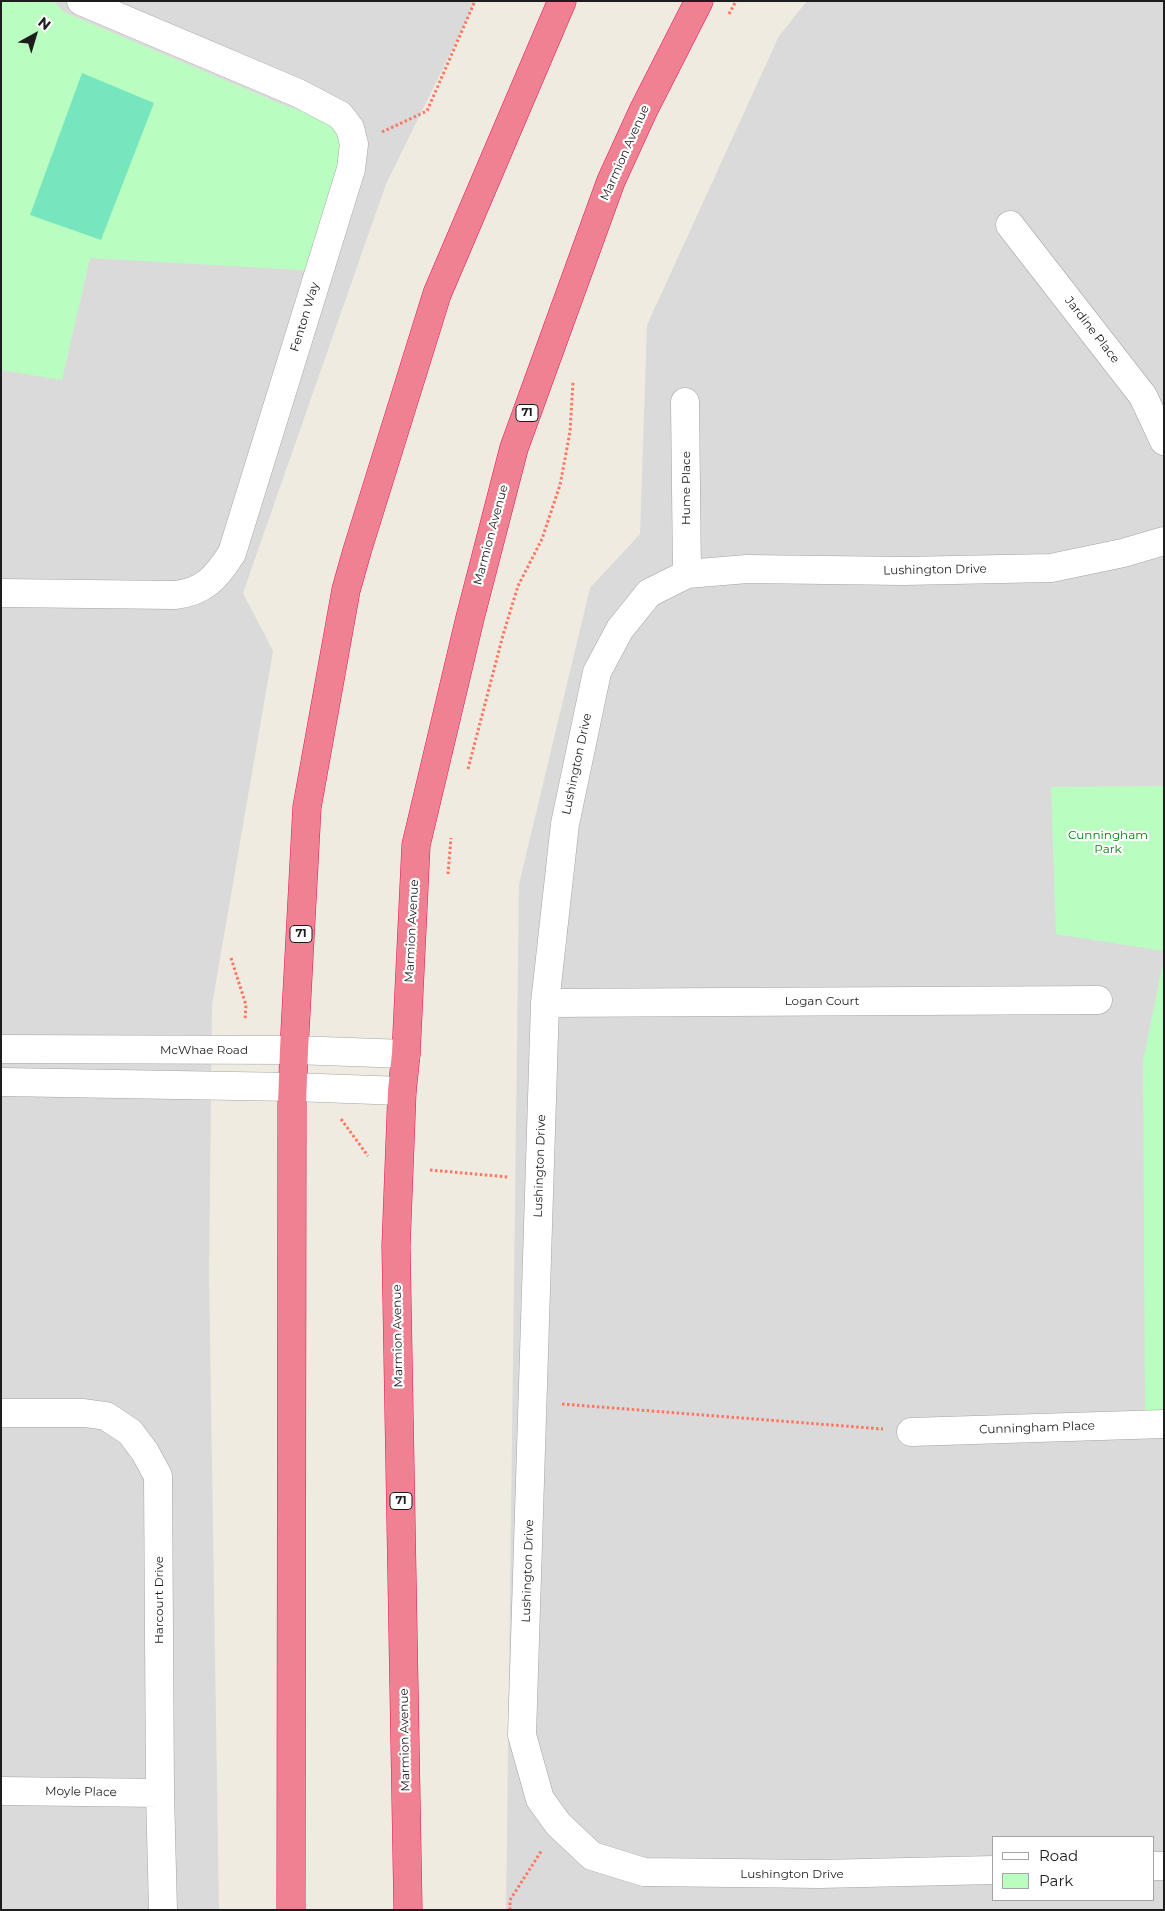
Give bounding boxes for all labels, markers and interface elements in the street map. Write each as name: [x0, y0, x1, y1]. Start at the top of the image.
north arrow: [10, 10, 60, 60]
text: N: [34, 13, 54, 34]
street label: Marmion Avenue: [597, 103, 653, 203]
street label: Fenton Way: [288, 280, 322, 354]
street label: Jardine Place: [1062, 294, 1122, 366]
road number: 71: [516, 404, 538, 422]
street label: Hume Place: [679, 451, 693, 525]
street label: Marmion Avenue: [471, 483, 511, 587]
street label: Lushington Drive: [883, 562, 987, 578]
street label: Lushington Drive: [559, 712, 595, 816]
park label: Cunningham Park: [1068, 828, 1148, 856]
street label: Marmion Avenue: [402, 879, 422, 983]
road number: 71: [290, 926, 312, 942]
street label: Logan Court: [785, 994, 859, 1008]
street label: McWhae Road: [160, 1043, 248, 1057]
street label: Lushington Drive: [531, 1114, 549, 1218]
street label: Marmion Avenue: [390, 1284, 406, 1388]
street label: Cunningham Place: [979, 1419, 1095, 1437]
road number: 71: [390, 1492, 412, 1510]
street label: Lushington Drive: [519, 1519, 537, 1623]
street label: Harcourt Drive: [152, 1556, 166, 1644]
street label: Marmion Avenue: [397, 1688, 413, 1792]
street label: Moyle Place: [45, 1784, 117, 1800]
legend: [992, 1836, 1155, 1901]
text: Road: [1039, 1846, 1078, 1865]
street label: Lushington Drive: [740, 1867, 844, 1881]
text: Park: [1039, 1871, 1073, 1890]

